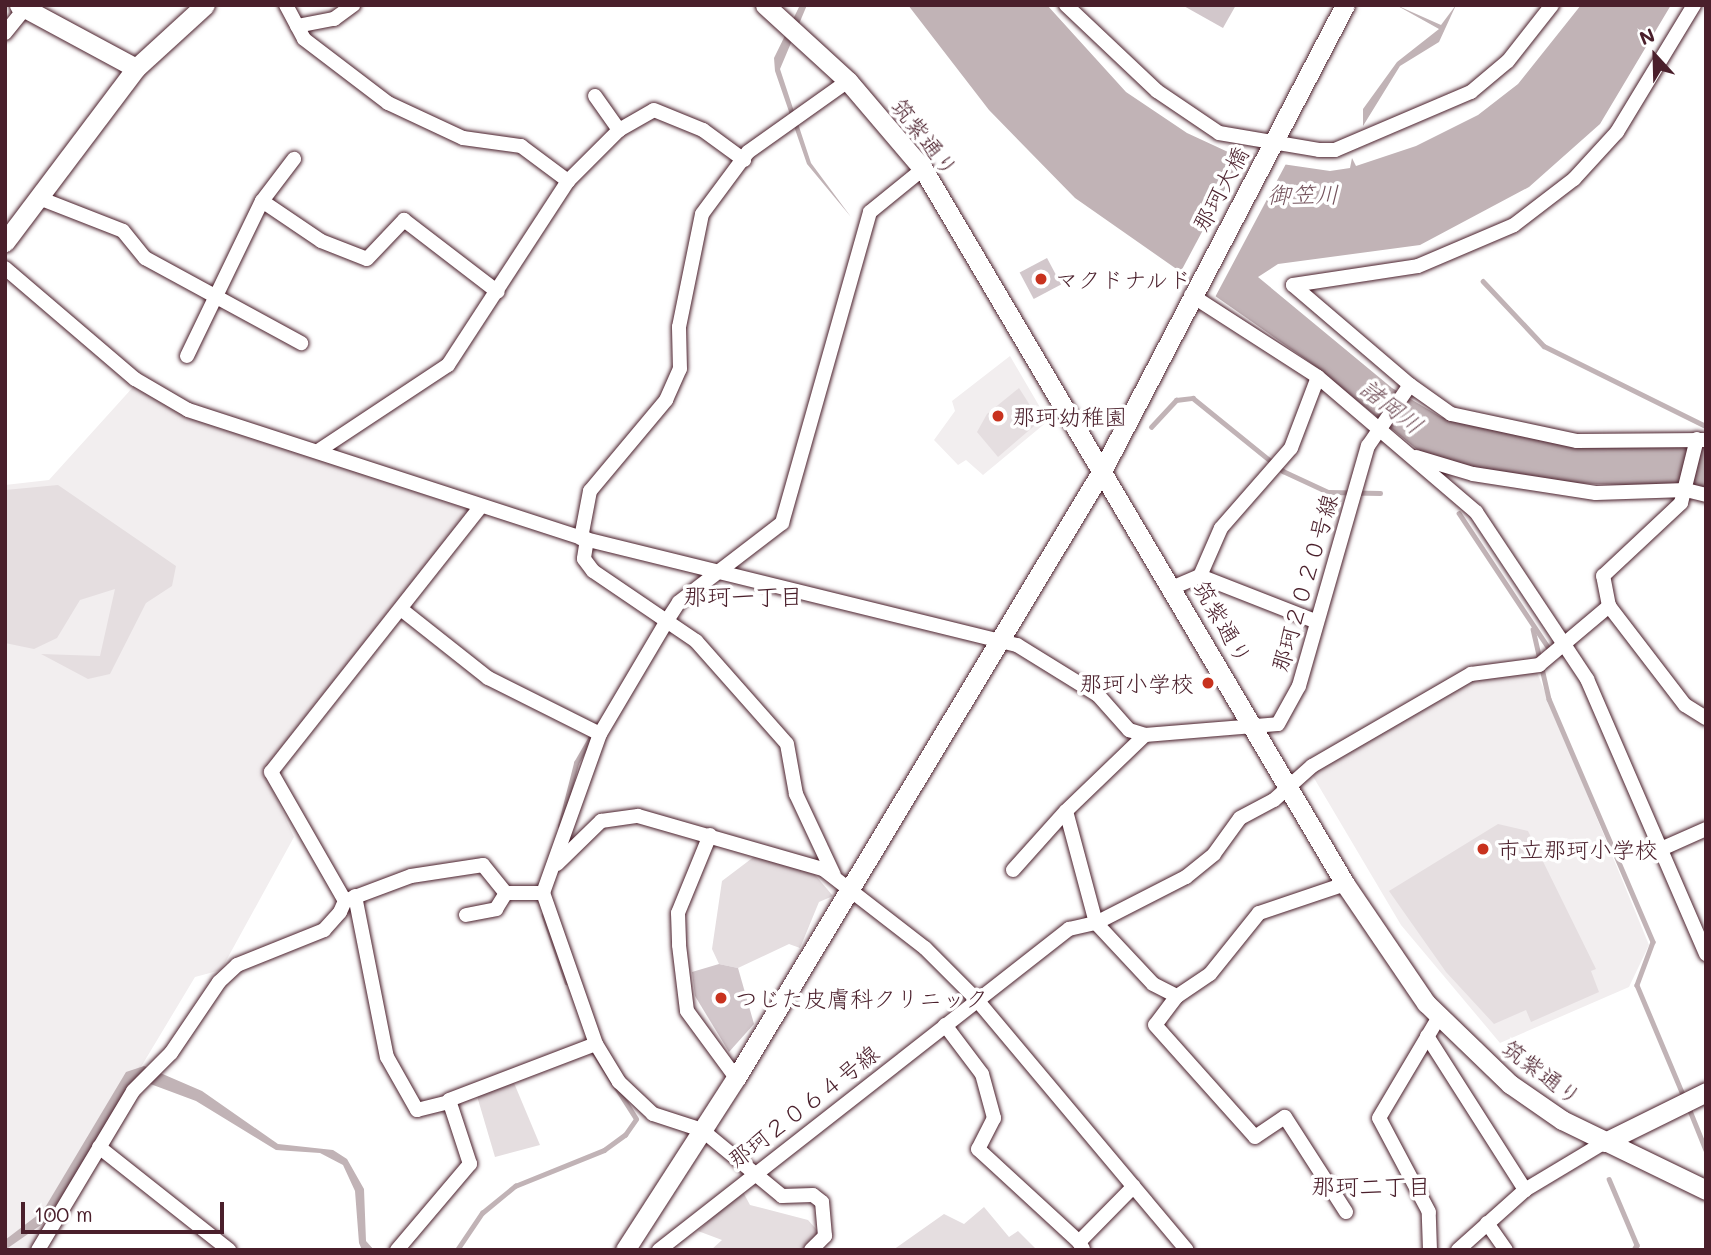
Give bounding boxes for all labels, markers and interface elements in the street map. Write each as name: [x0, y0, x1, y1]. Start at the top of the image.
north arrow: [1620, 21, 1690, 91]
text: N: [1636, 22, 1658, 50]
street label: 筑紫通り: [886, 92, 964, 182]
street label: 那珂大橋: [1186, 142, 1254, 236]
water label: 御笠川: [1267, 180, 1339, 208]
place label: マクドナルド: [1055, 265, 1193, 293]
marker: マクドナルド: [1033, 271, 1049, 287]
water label: 諸岡川: [1355, 372, 1429, 440]
place label: 那珂幼稚園: [1012, 402, 1127, 430]
marker: 那珂幼稚園: [990, 408, 1006, 424]
street label: 那珂２０２０号線: [1265, 491, 1343, 675]
street label: 筑紫通り: [1188, 575, 1258, 669]
district label: 那珂一丁目: [683, 582, 803, 610]
place label: 那珂小学校: [1079, 669, 1194, 697]
marker: 那珂小学校: [1200, 675, 1216, 691]
place label: 市立那珂小学校: [1497, 835, 1658, 863]
marker: 市立那珂小学校: [1475, 841, 1491, 857]
place label: つじた皮膚科クリニック: [735, 984, 988, 1012]
marker: つじた皮膚科クリニック: [713, 990, 729, 1006]
street label: 筑紫通り: [1497, 1033, 1587, 1111]
street label: 那珂２０６４号線: [722, 1038, 884, 1174]
district label: 那珂二丁目: [1311, 1172, 1431, 1200]
scale bar: [24, 1188, 228, 1232]
text: 100 m: [34, 1200, 93, 1227]

